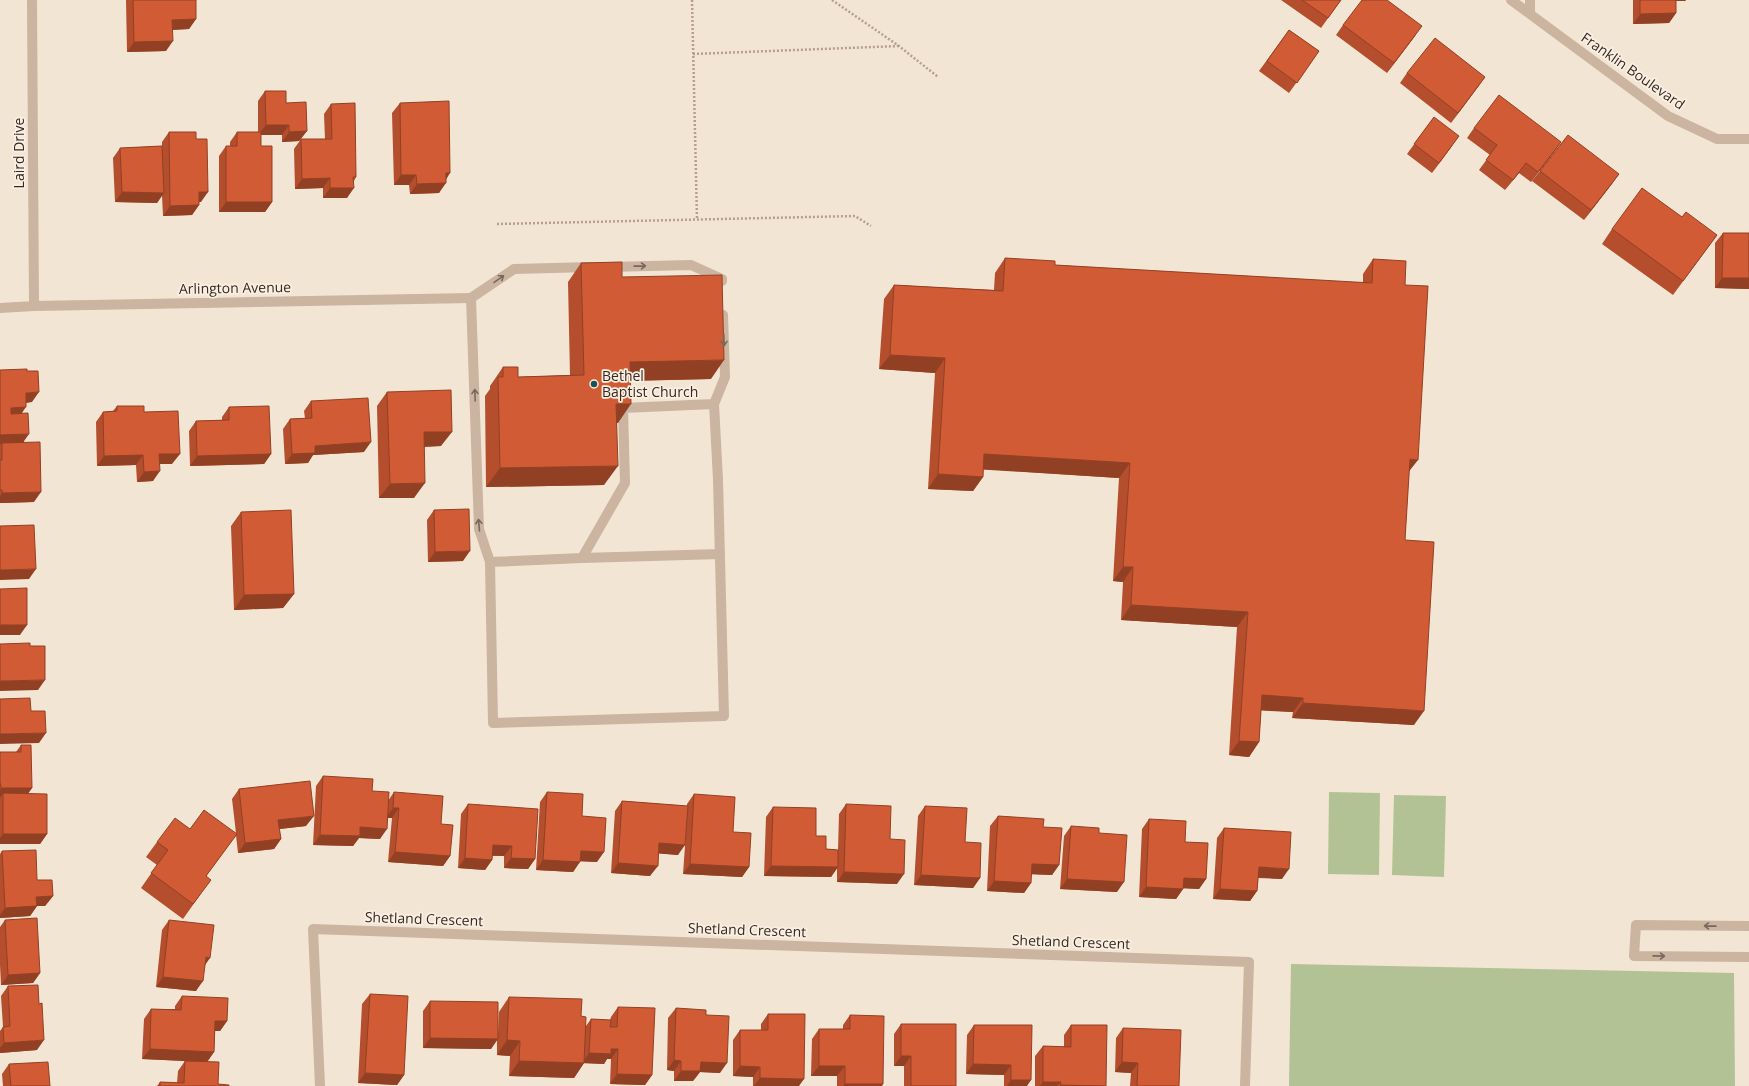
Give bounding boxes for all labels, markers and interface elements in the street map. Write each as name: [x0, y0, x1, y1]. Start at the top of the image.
street label: Franklin Boulevard: [1578, 28, 1689, 113]
street label: Laird Drive: [9, 117, 28, 188]
one-way arrow: [633, 263, 646, 270]
one-way arrow: [493, 275, 504, 283]
street label: Arlington Avenue: [179, 277, 291, 298]
one-way arrow: [720, 333, 728, 346]
place label: Bethel Baptist Church: [602, 366, 698, 401]
marker: Bethel Baptist Church: [589, 379, 599, 389]
one-way arrow: [471, 389, 478, 402]
one-way arrow: [476, 518, 483, 531]
street label: Shetland Crescent: [365, 907, 484, 930]
street label: Shetland Crescent: [688, 918, 807, 941]
one-way arrow: [1704, 922, 1717, 930]
street label: Shetland Crescent: [1012, 930, 1131, 953]
one-way arrow: [1652, 952, 1665, 960]

